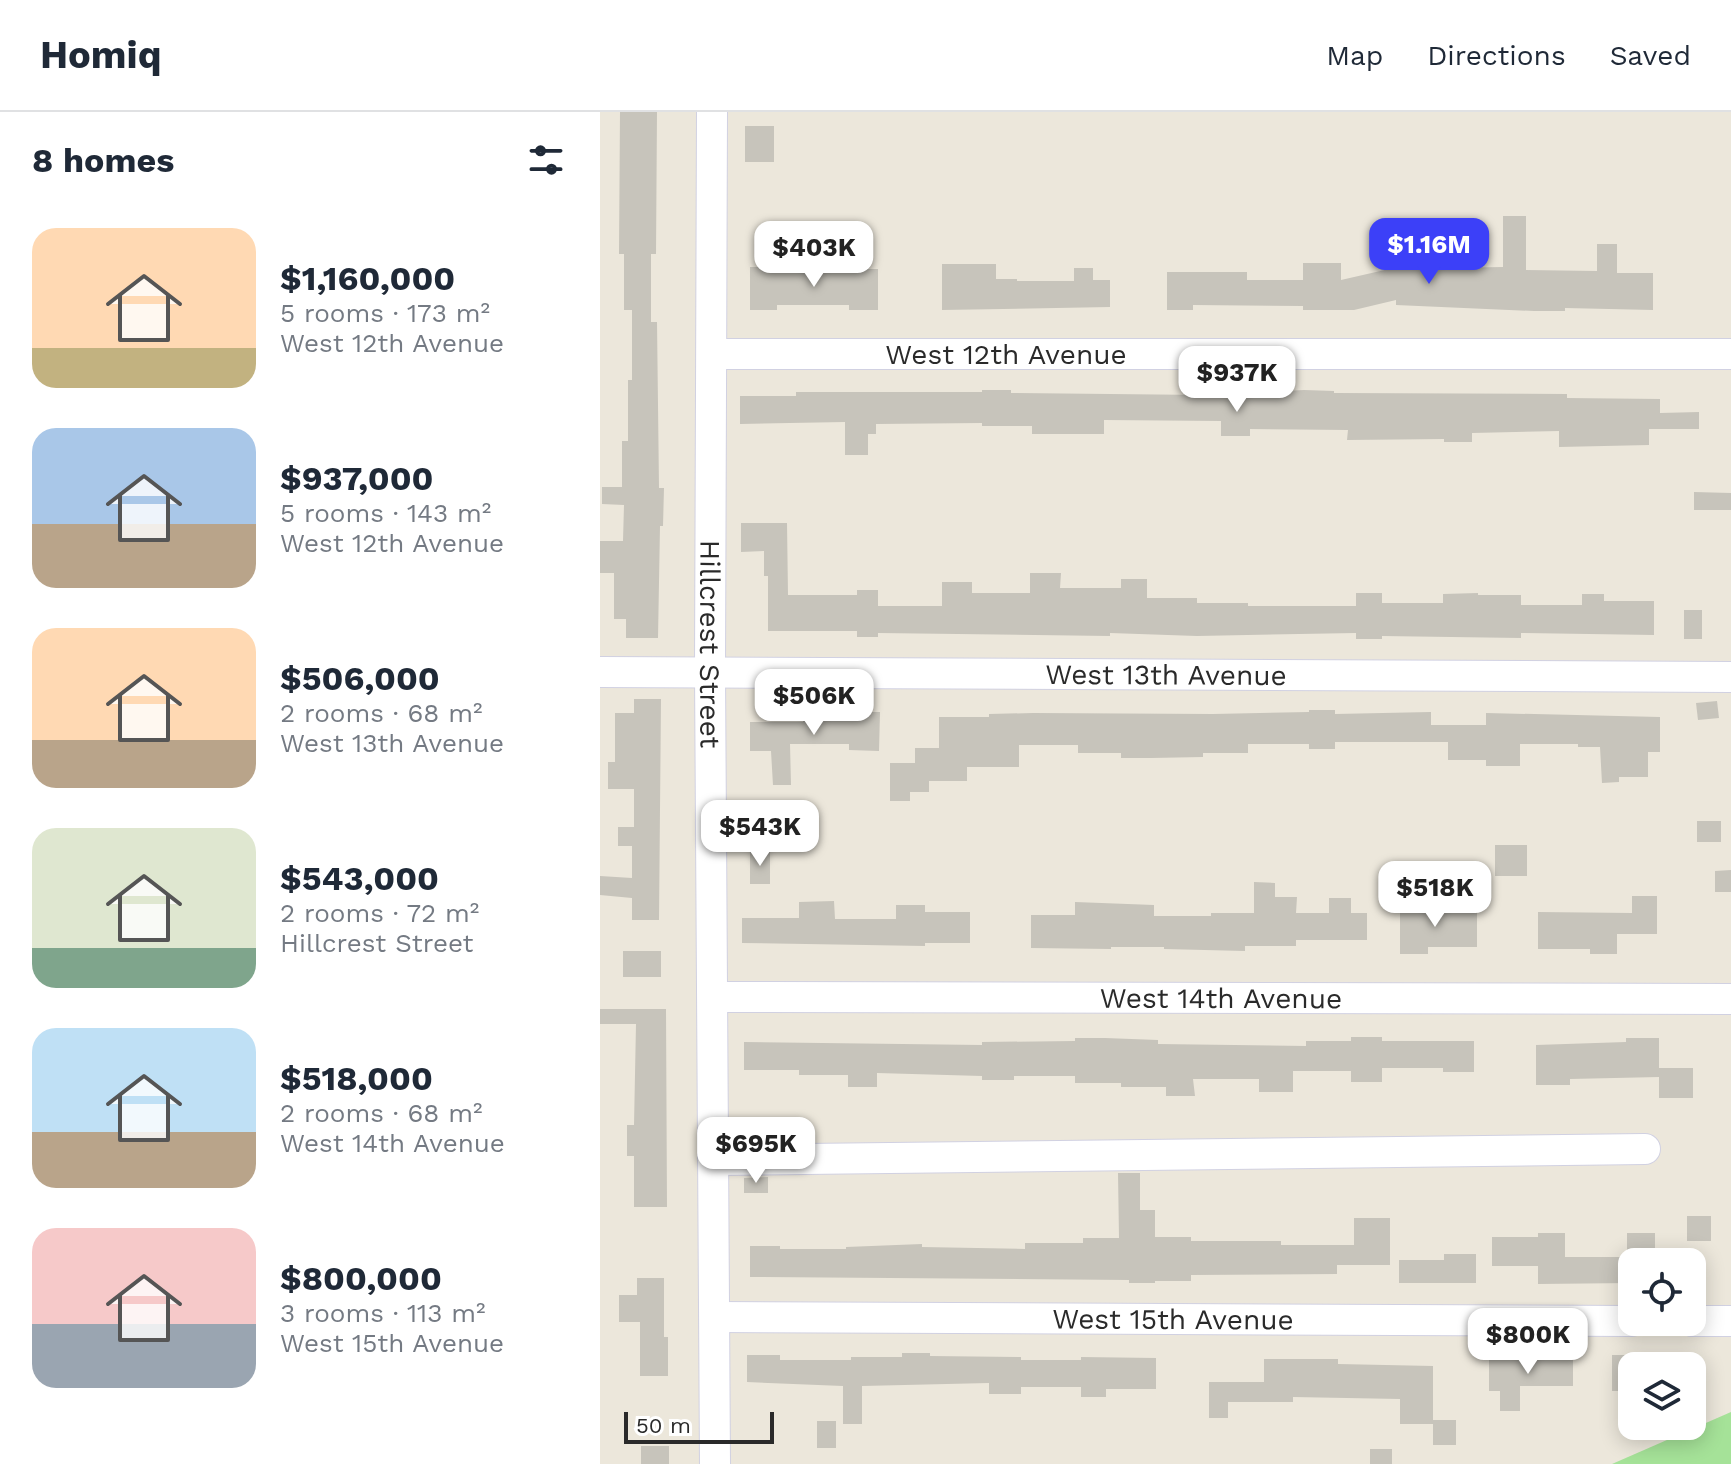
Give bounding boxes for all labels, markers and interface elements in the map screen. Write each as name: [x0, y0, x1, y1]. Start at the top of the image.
text: Homiq: [40, 33, 161, 77]
text: Map: [1326, 39, 1383, 72]
text: Directions: [1427, 39, 1566, 72]
text: Saved: [1610, 39, 1691, 72]
icon: filters: [524, 138, 568, 182]
text: 8 homes: [32, 140, 174, 180]
pin: $1.16M: [1364, 218, 1494, 286]
pin: $403K: [758, 221, 870, 289]
text: $1.16M: [1387, 229, 1471, 259]
text: $403K: [772, 232, 856, 262]
text: $1,160,000: [280, 258, 455, 298]
icon: home: [96, 260, 192, 356]
text: 5 rooms · 173 m²: [280, 298, 490, 328]
text: West 12th Avenue: [280, 328, 504, 358]
street label: West 12th Avenue: [885, 338, 1127, 371]
pin: $937K: [1181, 346, 1293, 414]
text: $937K: [1197, 357, 1278, 387]
text: $937,000: [280, 458, 434, 498]
icon: home: [96, 460, 192, 556]
text: 5 rooms · 143 m²: [280, 498, 491, 528]
text: West 12th Avenue: [280, 528, 504, 558]
street label: Hillcrest Street: [693, 540, 727, 749]
street label: West 13th Avenue: [1045, 657, 1287, 692]
text: $506,000: [280, 658, 440, 698]
icon: home: [96, 660, 192, 756]
pin: $506K: [758, 669, 870, 737]
text: $506K: [773, 680, 855, 710]
text: 2 rooms · 68 m²: [280, 698, 482, 728]
text: West 13th Avenue: [280, 728, 504, 758]
pin: $543K: [704, 800, 816, 868]
text: $543K: [719, 811, 801, 841]
text: $543,000: [280, 858, 439, 898]
icon: home: [96, 860, 192, 956]
pin: $518K: [1379, 861, 1491, 929]
text: $518K: [1396, 872, 1474, 902]
text: 2 rooms · 72 m²: [280, 898, 479, 928]
text: Hillcrest Street: [280, 928, 473, 958]
street label: West 14th Avenue: [1100, 981, 1342, 1015]
text: $518,000: [280, 1058, 433, 1098]
icon: home: [96, 1060, 192, 1156]
text: 2 rooms · 68 m²: [280, 1098, 482, 1128]
pin: $695K: [700, 1117, 812, 1185]
text: West 14th Avenue: [280, 1128, 505, 1158]
text: $695K: [715, 1128, 797, 1158]
map controls: [1618, 1248, 1706, 1440]
button: locate: [1618, 1248, 1706, 1336]
text: $800,000: [280, 1258, 442, 1298]
icon: home: [96, 1260, 192, 1356]
text: 3 rooms · 113 m²: [280, 1298, 486, 1328]
street label: West 15th Avenue: [1052, 1302, 1294, 1336]
pin: $800K: [1472, 1308, 1584, 1376]
text: $800K: [1486, 1319, 1570, 1349]
text: West 15th Avenue: [280, 1328, 504, 1358]
button: layers: [1618, 1352, 1706, 1440]
scale bar: [624, 1408, 774, 1444]
text: 50 m: [636, 1413, 691, 1438]

